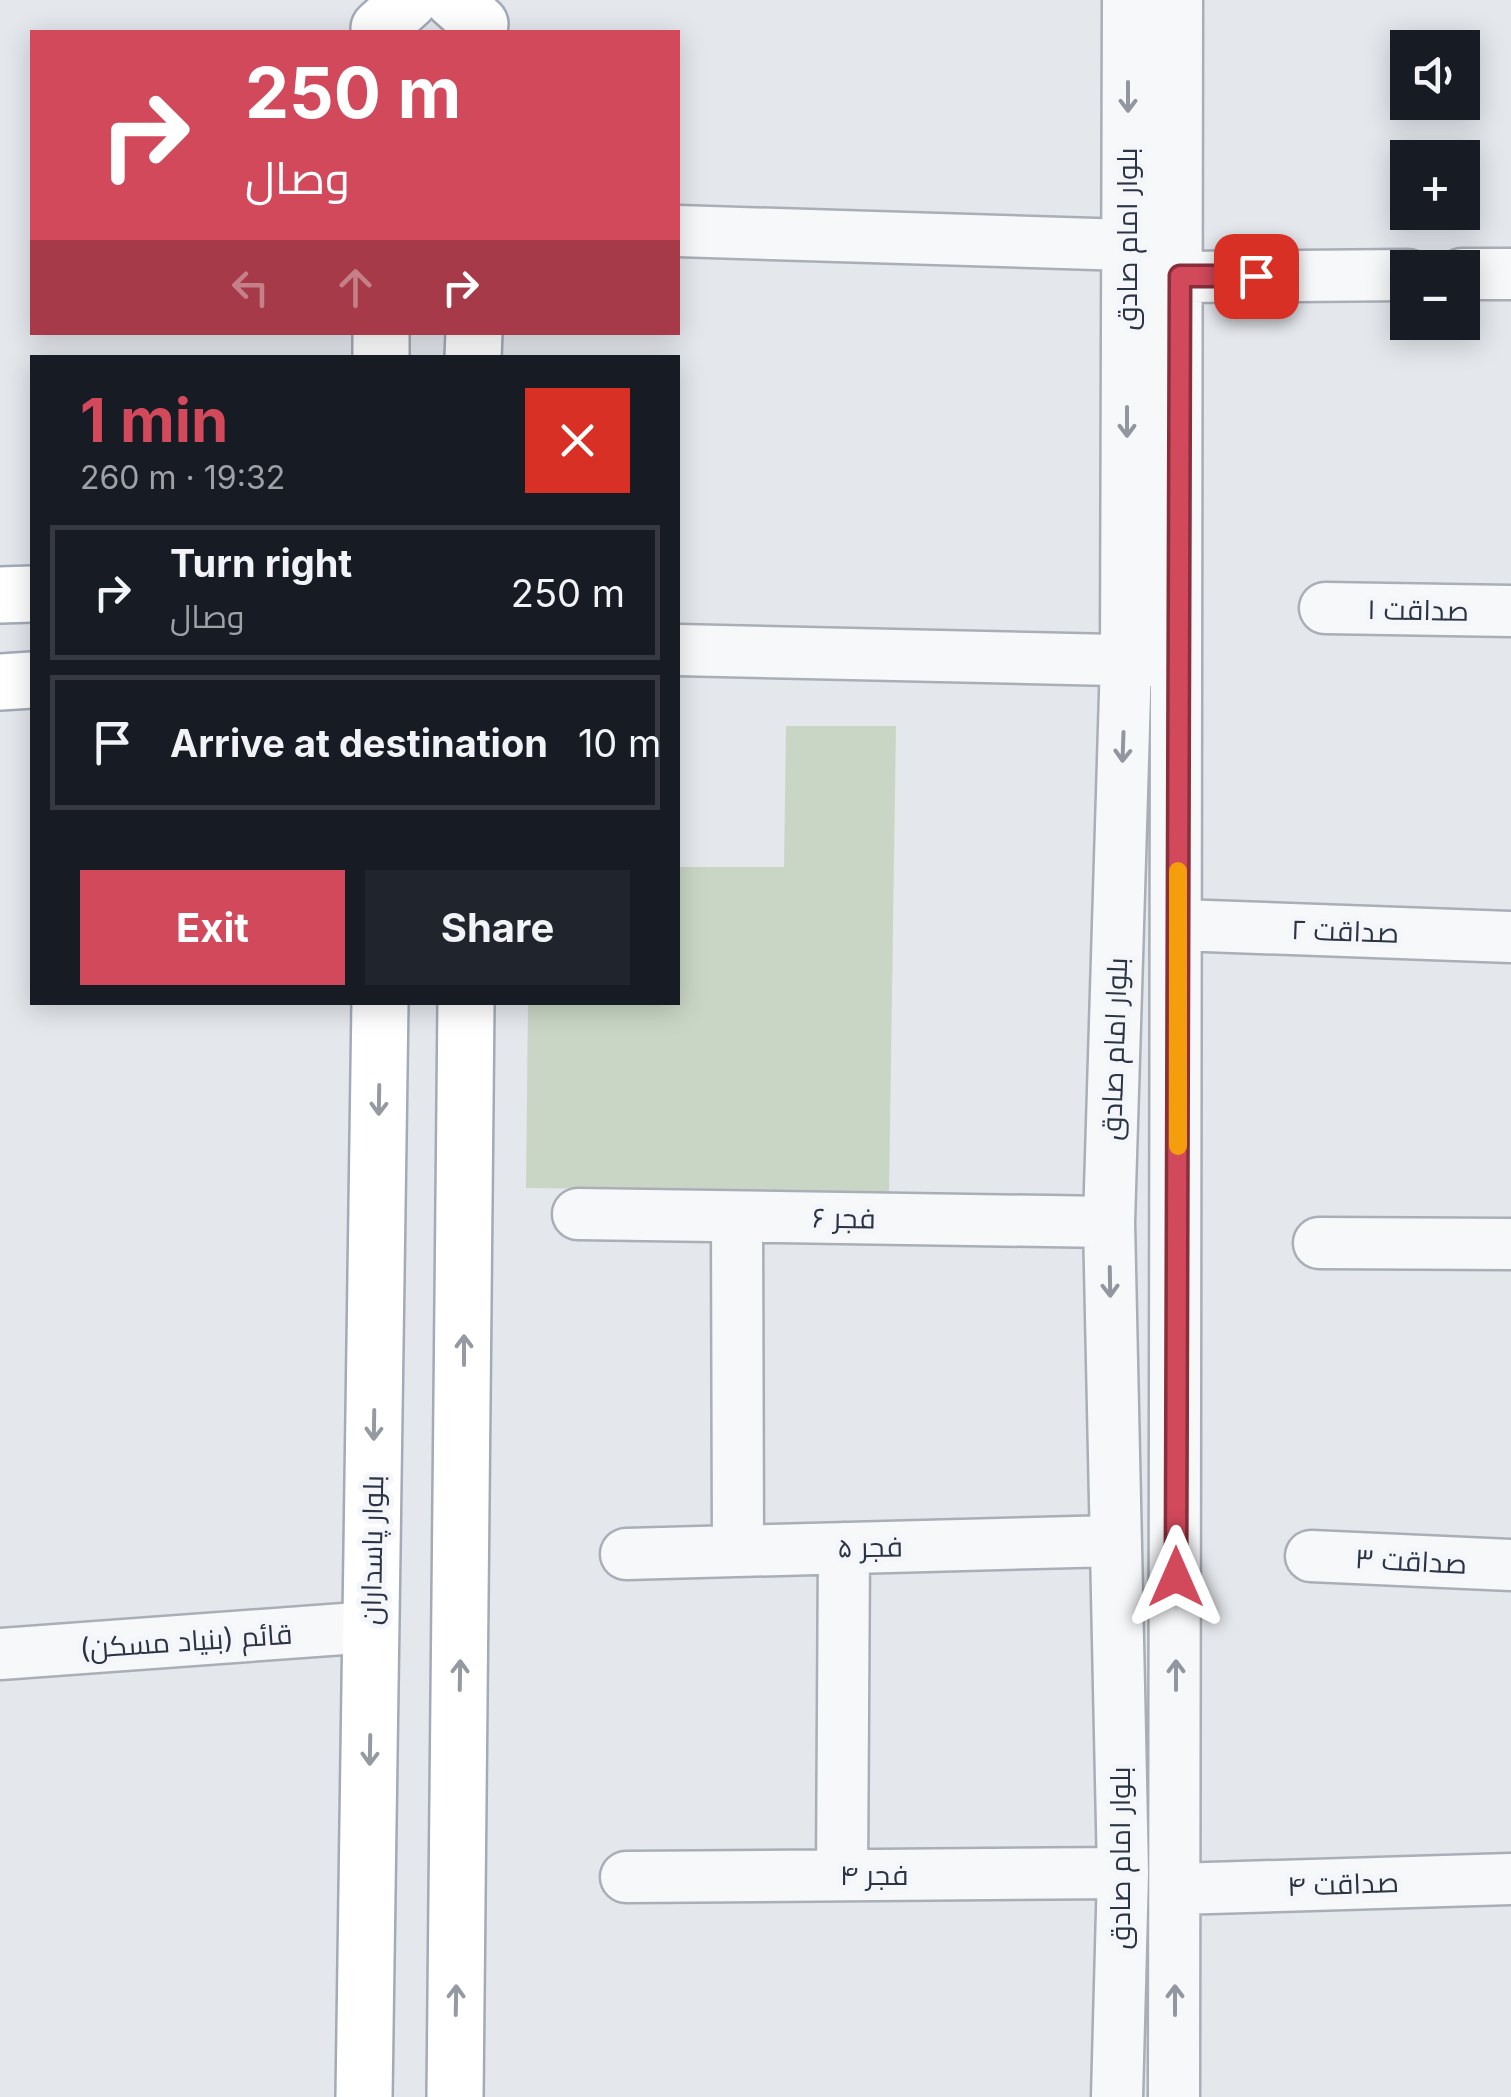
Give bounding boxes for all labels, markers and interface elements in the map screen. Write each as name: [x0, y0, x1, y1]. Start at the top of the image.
map controls: [1390, 30, 1480, 340]
button: sound: [1390, 30, 1480, 120]
text: 250 m: [245, 50, 462, 135]
icon: right: [80, 70, 210, 200]
one-way arrow: [1118, 81, 1137, 113]
button: +: [1390, 140, 1480, 230]
street label: بلوار امام صادق: [1110, 147, 1147, 331]
text: وصال: [245, 150, 350, 205]
pin: [1214, 234, 1299, 319]
icon: arrive: [1229, 249, 1284, 304]
button: −: [1390, 250, 1480, 340]
icon: left: [223, 260, 278, 315]
icon: ahead: [328, 260, 383, 315]
icon: right: [433, 260, 488, 315]
text: 1 min: [80, 384, 228, 456]
button: close: [525, 388, 630, 493]
one-way arrow: [1118, 406, 1136, 438]
text: 260 m · 19:32: [80, 458, 285, 497]
text: Turn right: [170, 540, 352, 586]
icon: right: [85, 565, 140, 620]
text: 250 m: [511, 570, 625, 616]
street label: صداقت ۱: [1367, 592, 1469, 628]
text: وصال: [170, 597, 244, 636]
icon: arrive: [85, 715, 140, 770]
text: Arrive at destination: [170, 720, 548, 766]
text: 10 m: [578, 720, 661, 766]
one-way arrow: [1114, 731, 1133, 763]
button: Exit: [80, 870, 345, 985]
button: Share: [365, 870, 630, 985]
street label: صداقت ۲: [1290, 912, 1400, 950]
street label: بلوار امام صادق: [1094, 957, 1137, 1141]
one-way arrow: [370, 1082, 388, 1115]
street label: فجر ۶: [812, 1200, 876, 1236]
one-way arrow: [1100, 1266, 1120, 1298]
one-way arrow: [454, 1334, 474, 1366]
one-way arrow: [365, 1408, 384, 1440]
street label: بلوار پاسداران: [354, 1475, 392, 1625]
position arrow: [1124, 1525, 1228, 1629]
street label: فجر ۵: [837, 1529, 903, 1565]
street label: صداقت ۳: [1354, 1541, 1468, 1581]
street label: قائم (بنیاد مسکن): [79, 1617, 294, 1668]
one-way arrow: [451, 1659, 470, 1691]
one-way arrow: [1166, 1659, 1186, 1692]
one-way arrow: [360, 1732, 380, 1765]
street label: بلوار امام صادق: [1103, 1766, 1140, 1950]
street label: فجر ۴: [840, 1858, 908, 1892]
street label: صداقت ۴: [1287, 1865, 1399, 1903]
one-way arrow: [446, 1984, 466, 2016]
one-way arrow: [1166, 1984, 1184, 2016]

